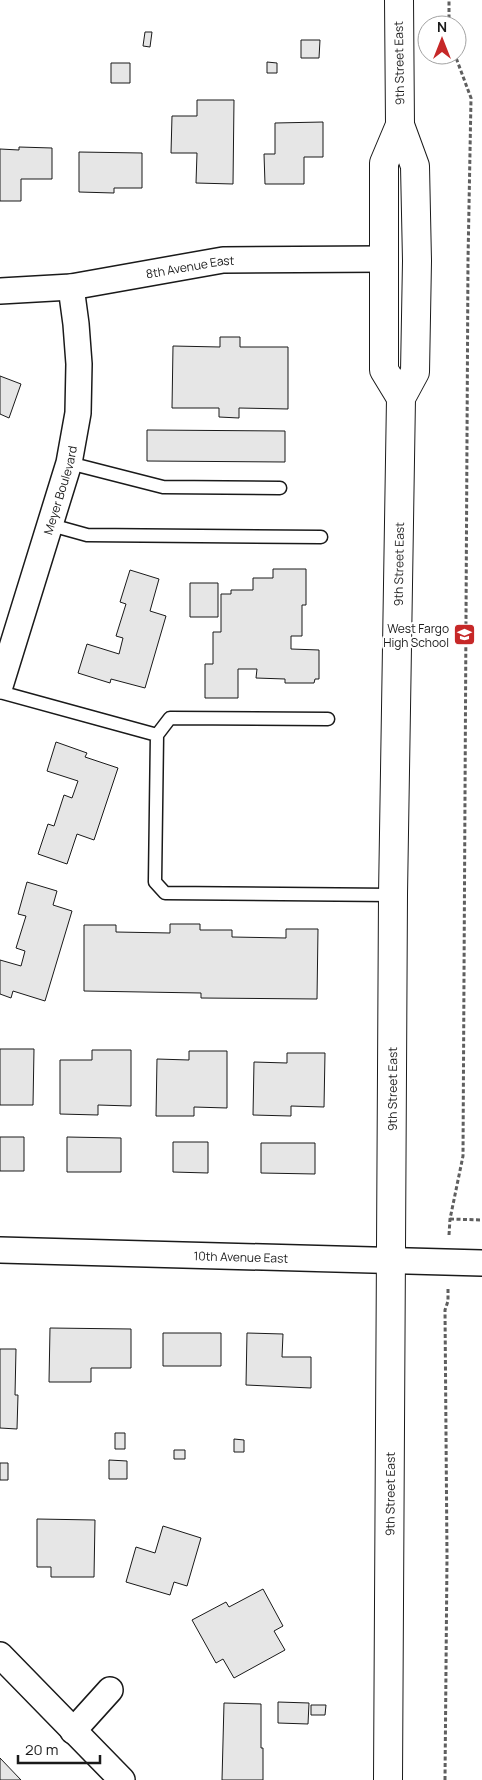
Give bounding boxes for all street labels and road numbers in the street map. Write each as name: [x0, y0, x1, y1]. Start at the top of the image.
street label: 9th Street East: [390, 21, 408, 105]
street label: 8th Avenue East: [144, 251, 234, 282]
street label: Meyer Boulevard: [39, 444, 80, 537]
street label: 9th Street East: [389, 522, 408, 606]
street label: 9th Street East: [383, 1047, 401, 1131]
street label: 10th Avenue East: [193, 1247, 289, 1266]
street label: 9th Street East: [381, 1452, 398, 1536]

